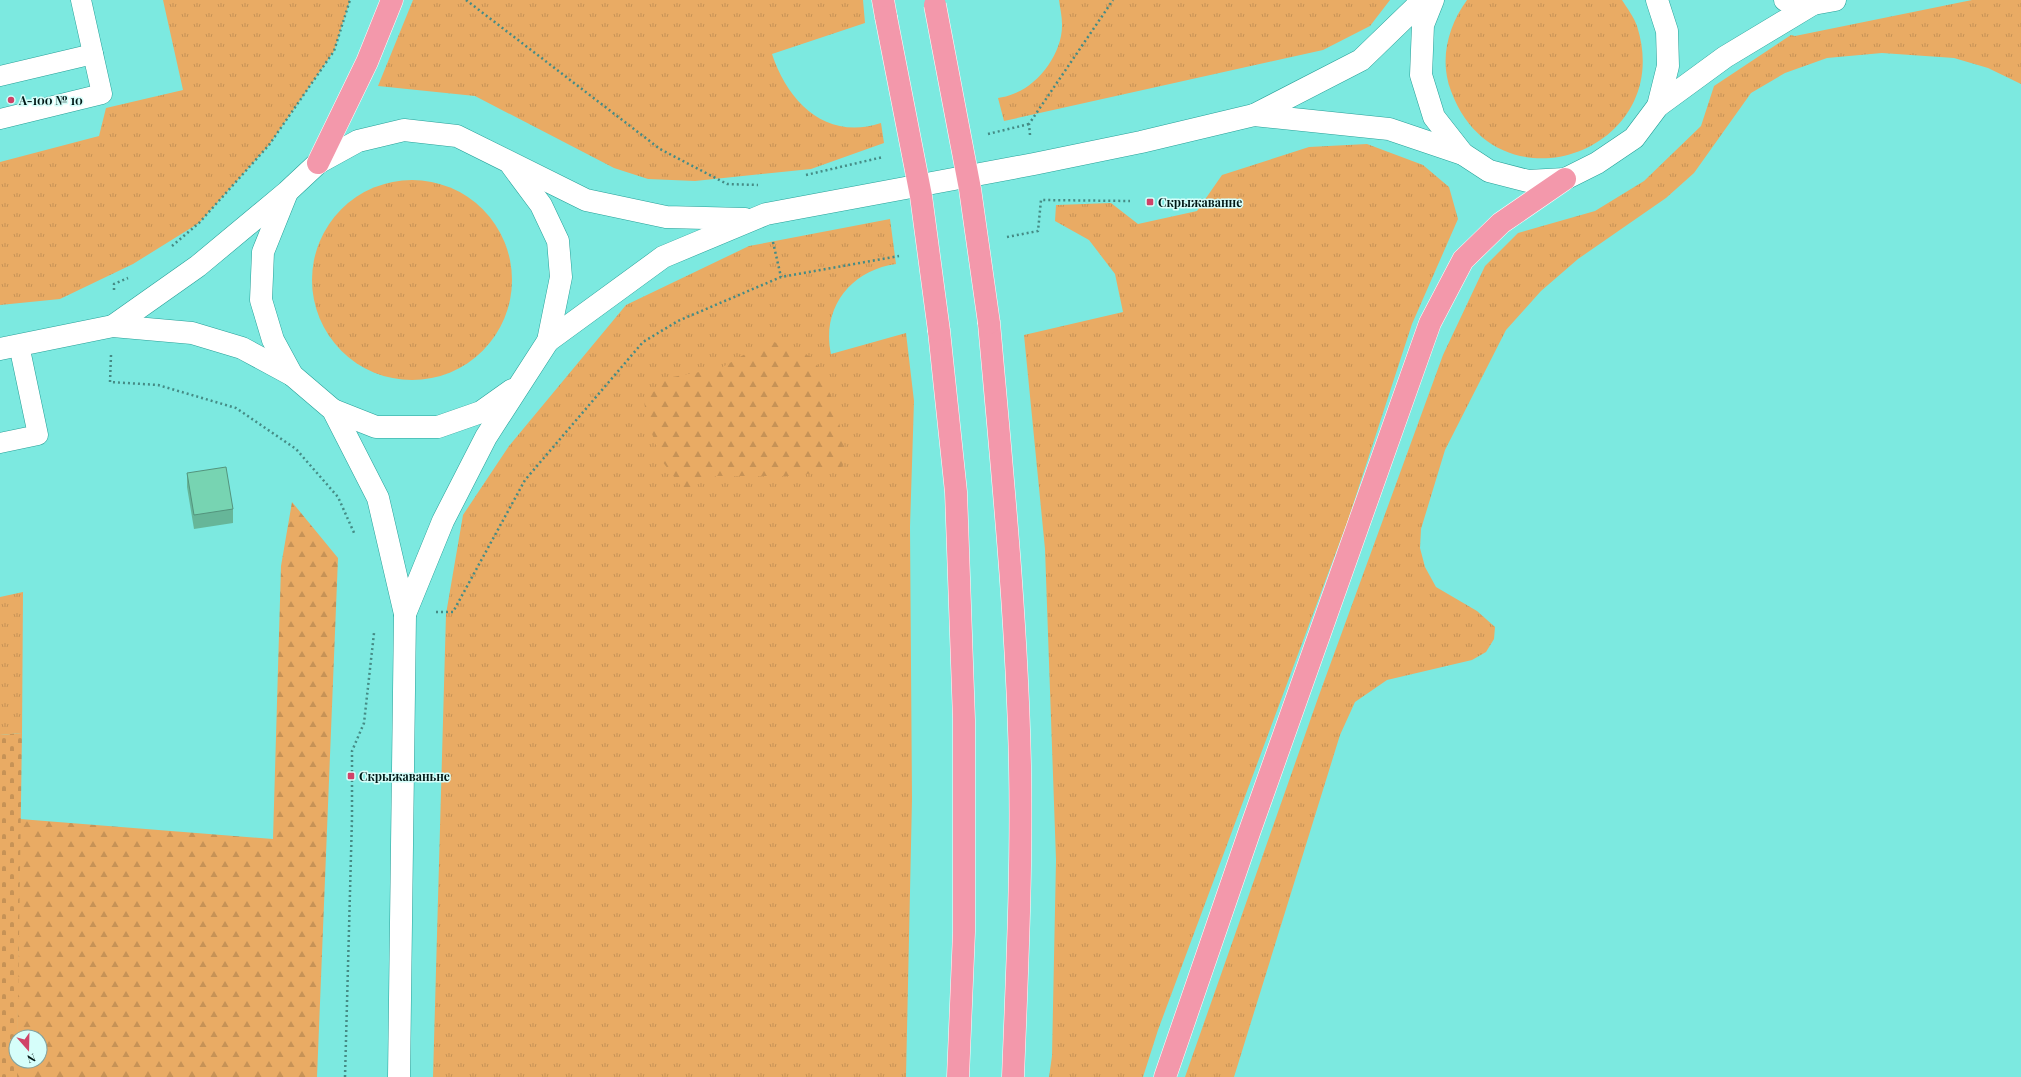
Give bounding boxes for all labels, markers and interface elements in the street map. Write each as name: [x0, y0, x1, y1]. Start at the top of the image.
place label: А-100 № 10: [18, 92, 83, 108]
marker: А-100 № 10: [6, 95, 16, 105]
place label: Скрыжаванне: [1158, 194, 1242, 210]
marker: Скрыжаванне: [1145, 197, 1155, 207]
place label: Скрыжаваньне: [359, 768, 450, 784]
marker: Скрыжаваньне: [346, 771, 356, 781]
north arrow: [8, 1029, 48, 1069]
text: N: [25, 1050, 38, 1067]

